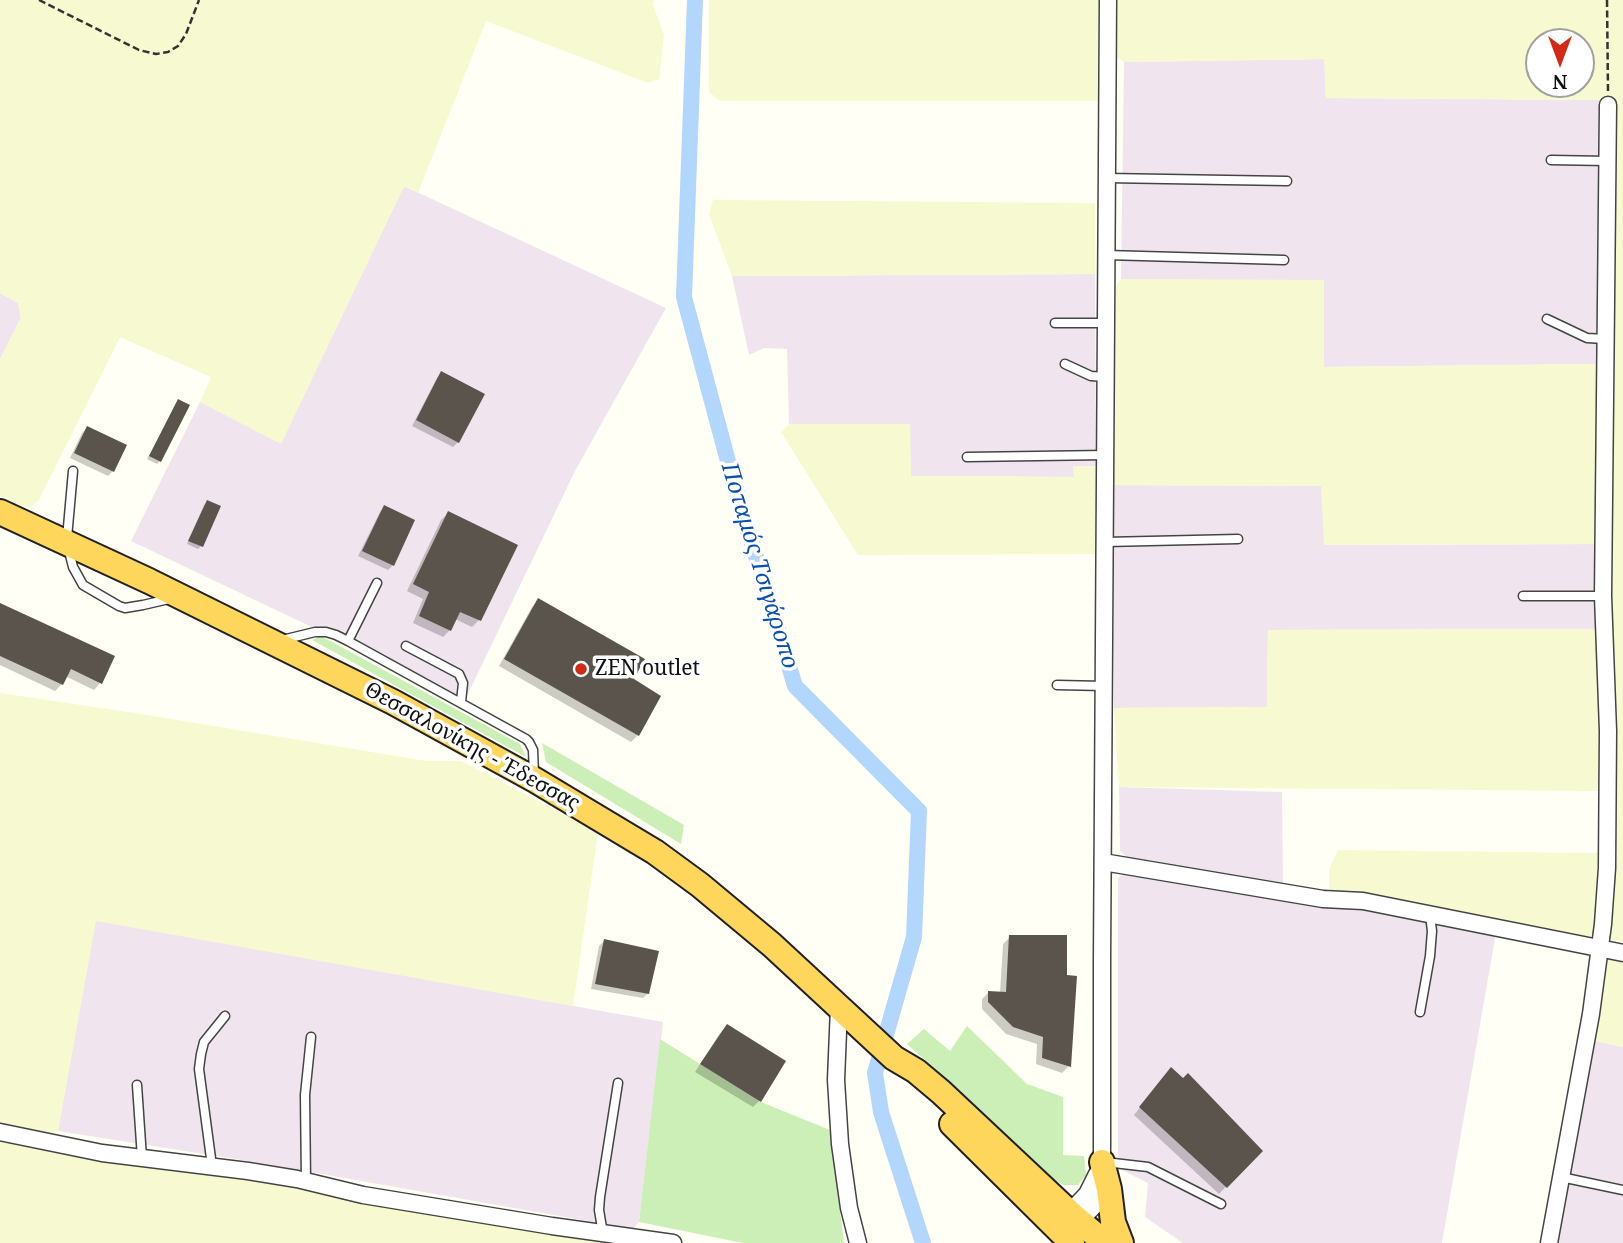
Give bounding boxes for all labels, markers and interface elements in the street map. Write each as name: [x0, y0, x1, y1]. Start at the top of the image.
north arrow: [1525, 28, 1595, 98]
text: N: [1553, 69, 1568, 95]
water label: Ποταμός Τσιγάροπο: [715, 460, 803, 672]
place label: ZEN outlet: [595, 656, 700, 682]
marker: ZEN outlet: [573, 661, 589, 677]
street label: Θεσσαλονίκης - Έδεσσας: [360, 677, 584, 817]

